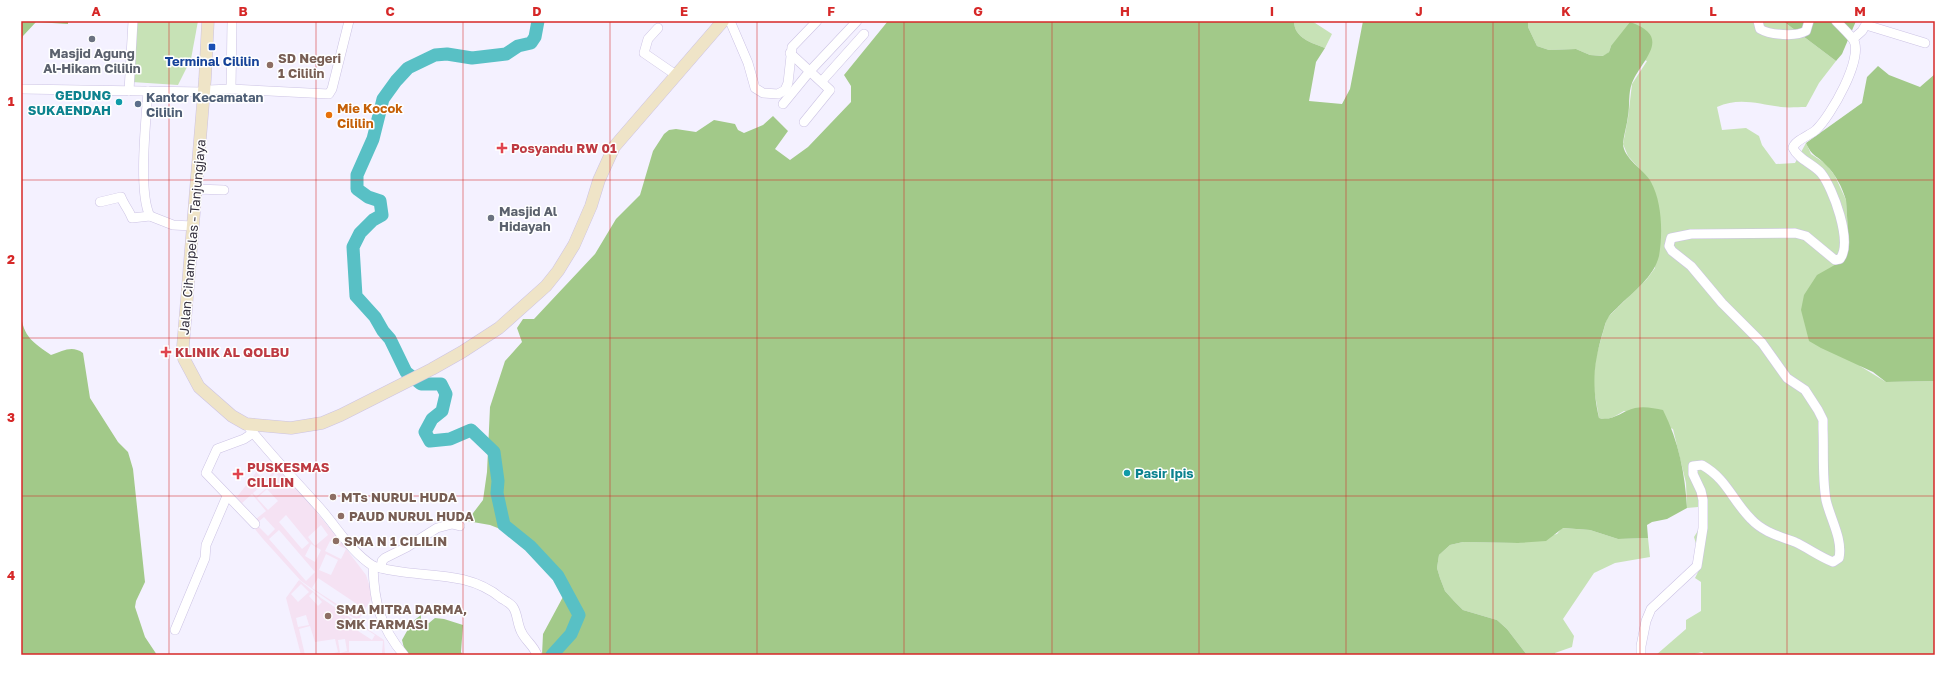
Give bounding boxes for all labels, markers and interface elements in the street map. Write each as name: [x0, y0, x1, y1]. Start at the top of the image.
text: A: [91, 3, 101, 19]
text: B: [238, 3, 248, 19]
text: C: [385, 3, 395, 19]
text: D: [532, 3, 542, 19]
text: E: [680, 3, 688, 19]
text: F: [827, 3, 835, 19]
text: G: [973, 3, 983, 19]
text: H: [1120, 3, 1130, 19]
text: I: [1270, 3, 1274, 19]
text: J: [1415, 3, 1423, 19]
text: K: [1561, 3, 1571, 19]
text: L: [1709, 3, 1717, 19]
text: M: [1854, 3, 1866, 19]
marker: Masjid Agung Al-Hikam Cililin: [87, 34, 97, 44]
marker: Terminal Cililin: [207, 42, 217, 52]
place label: Masjid Agung Al-Hikam Cililin: [43, 45, 141, 76]
place label: SD Negeri 1 Cililin: [278, 50, 341, 81]
place label: Terminal Cililin: [165, 53, 259, 69]
marker: SD Negeri 1 Cililin: [265, 60, 275, 70]
place label: GEDUNG SUKAENDAH: [28, 87, 111, 118]
place label: Kantor Kecamatan Cililin: [146, 89, 264, 120]
text: 1: [8, 93, 15, 109]
marker: GEDUNG SUKAENDAH: [114, 97, 124, 107]
marker: Kantor Kecamatan Cililin: [133, 99, 143, 109]
place label: Mie Kocok Cililin: [337, 100, 403, 131]
marker: Mie Kocok Cililin: [324, 110, 334, 120]
street label: Jalan Cihampelas - Tanjungjaya: [175, 139, 209, 335]
place label: Posyandu RW 01: [511, 140, 617, 156]
marker: Posyandu RW 01: [496, 142, 508, 154]
place label: Masjid Al Hidayah: [499, 203, 558, 234]
marker: Masjid Al Hidayah: [486, 213, 496, 223]
text: 2: [7, 251, 15, 267]
place label: KLINIK AL QOLBU: [175, 344, 289, 360]
marker: KLINIK AL QOLBU: [160, 346, 172, 358]
text: 3: [7, 409, 15, 425]
place label: PUSKESMAS CILILIN: [247, 459, 330, 490]
place label: Pasir Ipis: [1135, 465, 1193, 481]
marker: PUSKESMAS CILILIN: [232, 468, 244, 480]
marker: Pasir Ipis: [1122, 468, 1132, 478]
place label: MTs NURUL HUDA: [341, 489, 458, 505]
marker: MTs NURUL HUDA: [328, 492, 338, 502]
place label: PAUD NURUL HUDA: [349, 508, 475, 524]
marker: PAUD NURUL HUDA: [336, 511, 346, 521]
place label: SMA N 1 CILILIN: [344, 533, 447, 549]
marker: SMA N 1 CILILIN: [331, 536, 341, 546]
text: 4: [7, 567, 15, 583]
place label: SMA MITRA DARMA, SMK FARMASI: [336, 601, 467, 632]
marker: SMA MITRA DARMA, SMK FARMASI: [323, 611, 333, 621]

